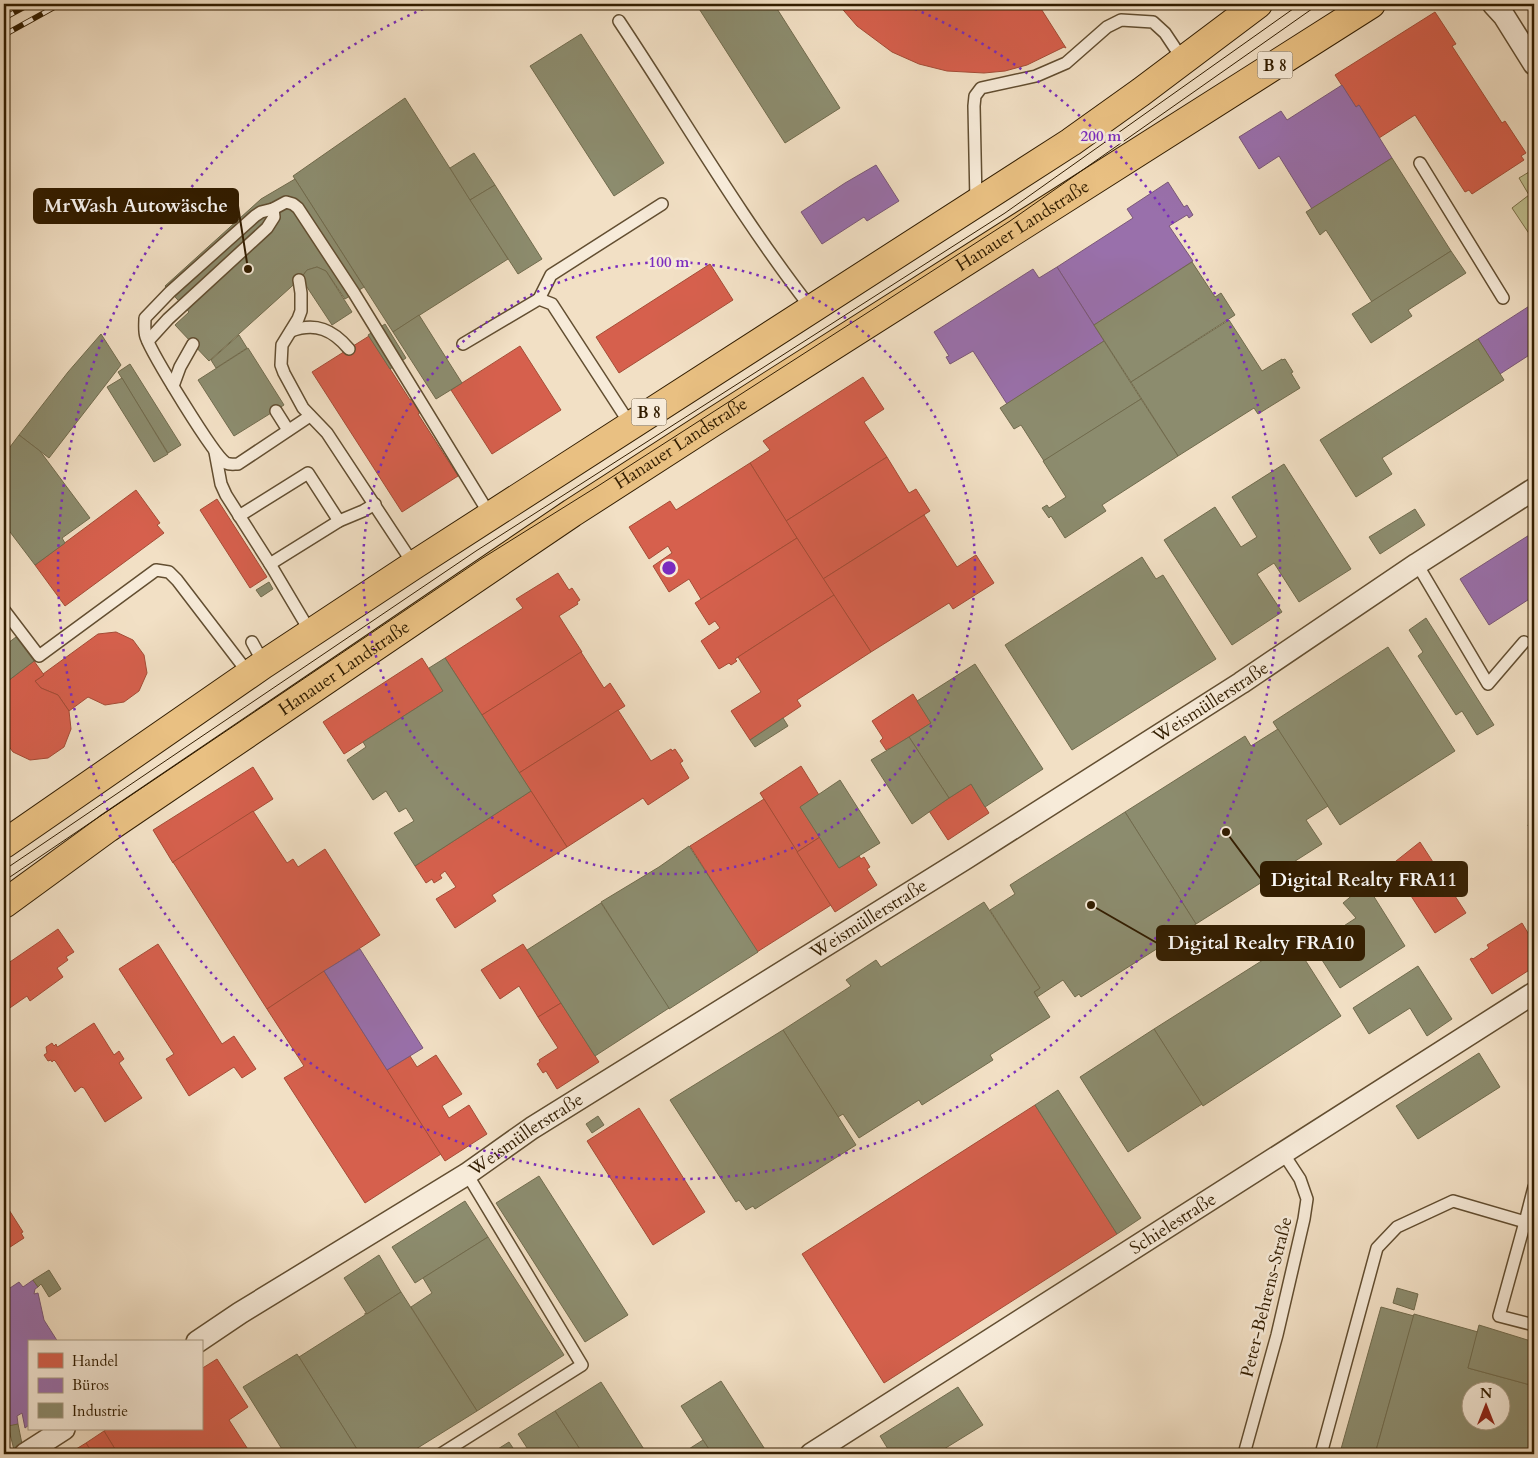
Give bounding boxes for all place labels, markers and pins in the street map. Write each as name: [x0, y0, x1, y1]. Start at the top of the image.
callout: MrWash Autowäsche: [34, 189, 238, 223]
centre of rings: [660, 559, 678, 577]
callout: Digital Realty FRA11: [1261, 862, 1467, 896]
callout: Digital Realty FRA10: [1157, 926, 1364, 960]

